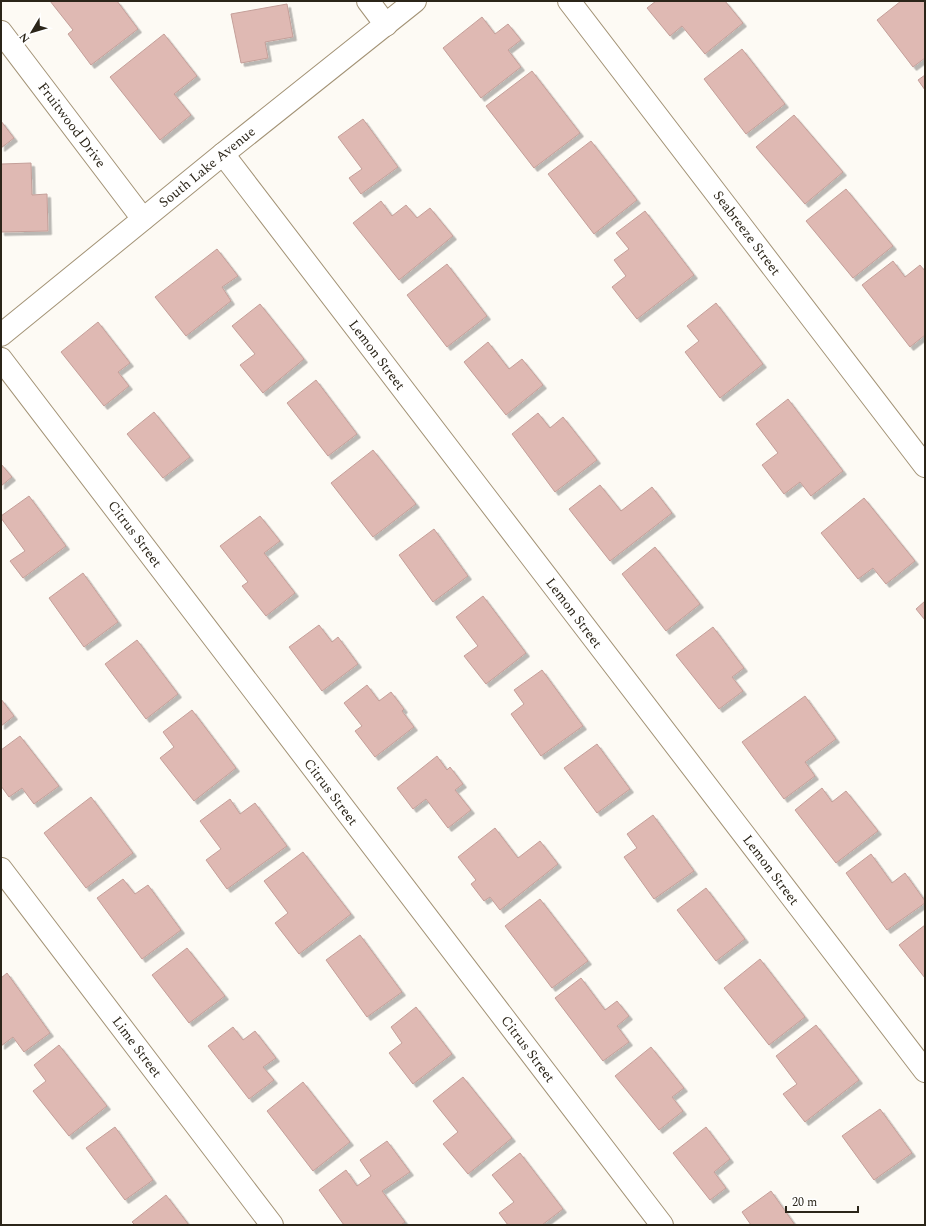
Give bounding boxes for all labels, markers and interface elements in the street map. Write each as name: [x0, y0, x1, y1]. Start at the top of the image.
north arrow: [12, 12, 52, 52]
text: N: [15, 29, 34, 47]
street label: Fruitwood Drive: [33, 78, 111, 172]
street label: South Lake Avenue: [154, 121, 260, 213]
street label: Seabreeze Street: [708, 186, 786, 280]
street label: Lemon Street: [343, 315, 411, 395]
street label: Citrus Street: [103, 496, 167, 572]
street label: Lemon Street: [540, 573, 608, 653]
street label: Citrus Street: [299, 754, 363, 830]
street label: Lemon Street: [737, 830, 805, 910]
street label: Citrus Street: [496, 1011, 560, 1087]
street label: Lime Street: [107, 1012, 167, 1082]
scale bar: [786, 1188, 858, 1214]
text: 20 m: [792, 1193, 817, 1212]

